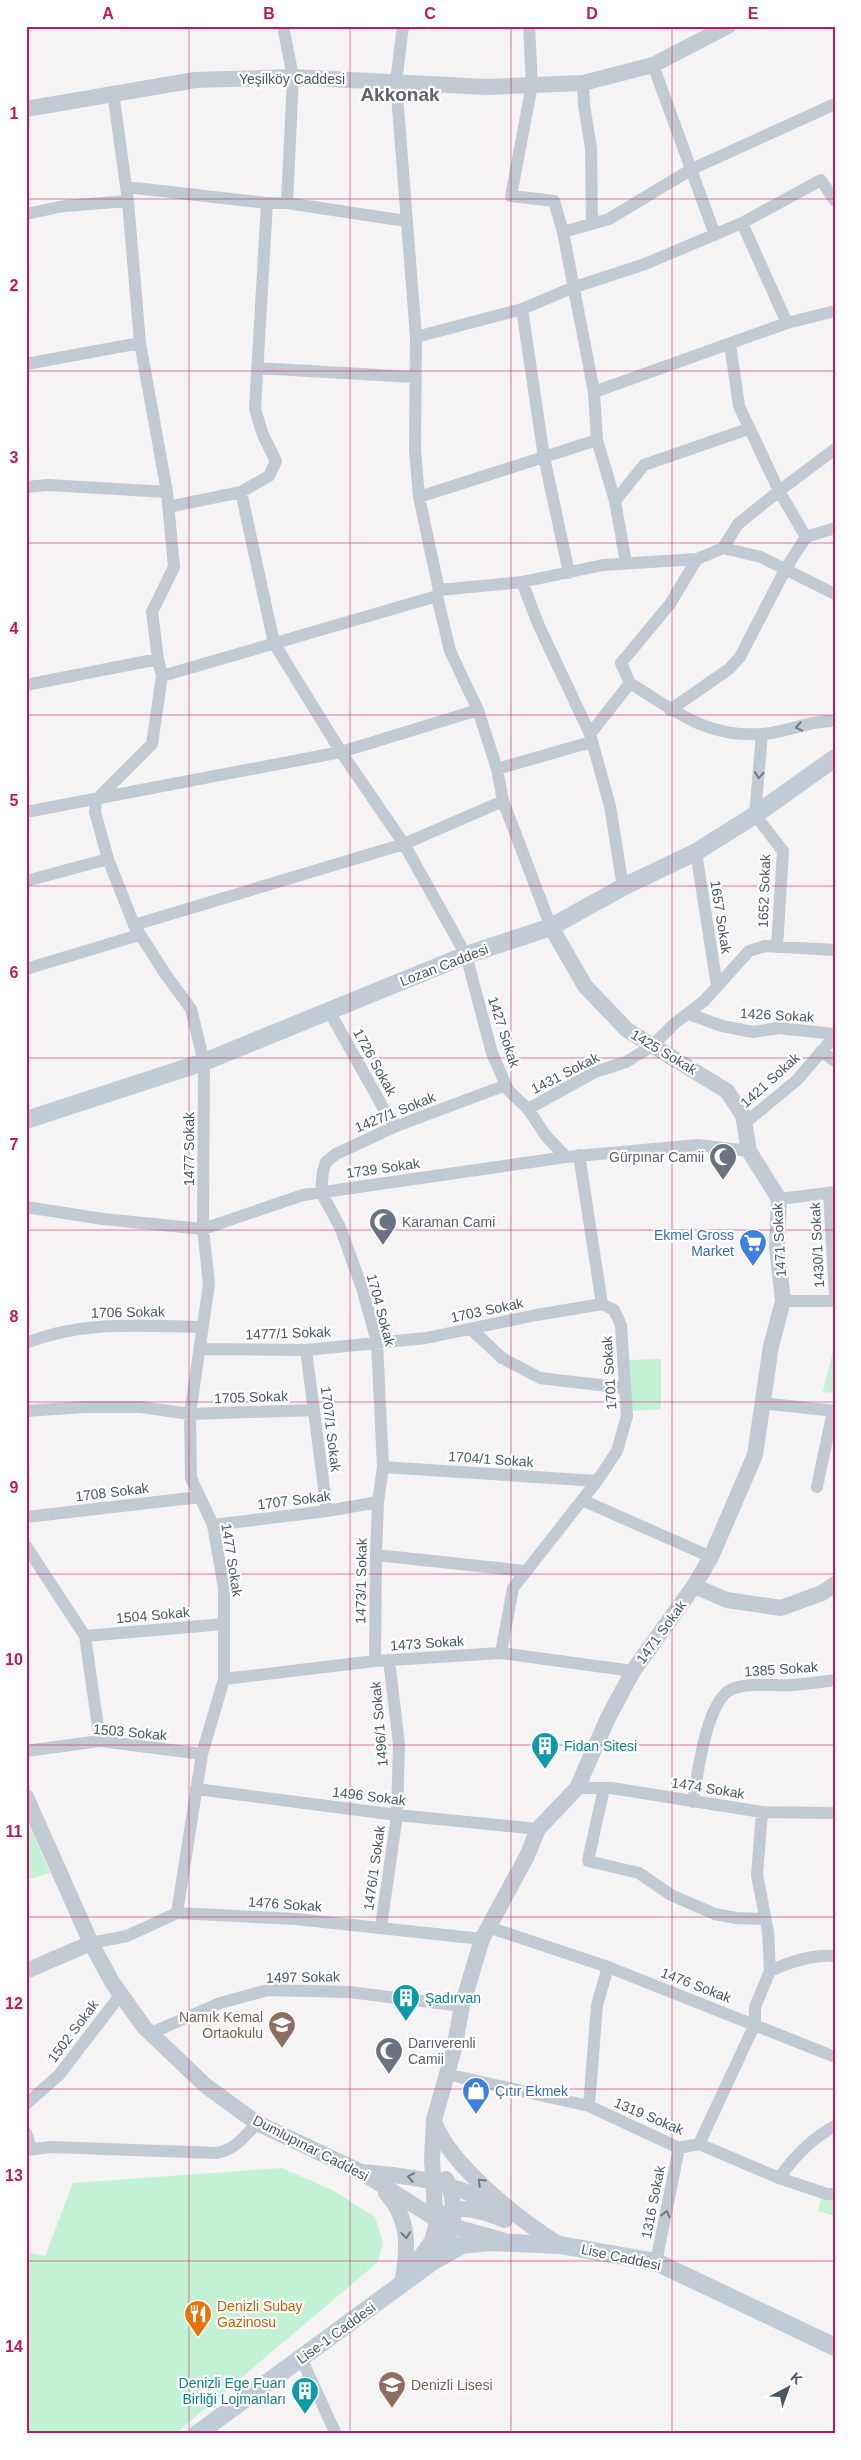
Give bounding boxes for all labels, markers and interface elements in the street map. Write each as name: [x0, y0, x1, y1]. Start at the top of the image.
text: A: [102, 5, 114, 22]
text: B: [263, 5, 275, 22]
text: C: [424, 5, 436, 22]
text: D: [586, 5, 598, 22]
text: E: [748, 5, 759, 22]
street label: Yeşilköy Caddesi: [239, 71, 345, 87]
district label: Akkonak: [360, 84, 440, 105]
text: 1: [10, 105, 19, 122]
text: 2: [10, 277, 19, 294]
text: 3: [10, 449, 19, 466]
text: 4: [10, 620, 19, 637]
one-way arrow: [794, 722, 803, 732]
one-way arrow: [754, 771, 765, 779]
text: 5: [10, 792, 19, 809]
street label: 1652 Sokak: [755, 853, 773, 928]
street label: 1657 Sokak: [707, 879, 735, 956]
street label: Lozan Caddesi: [398, 941, 490, 989]
text: 6: [10, 964, 19, 981]
street label: 1427 Sokak: [485, 994, 523, 1071]
street label: 1426 Sokak: [740, 1005, 815, 1025]
street label: 1726 Sokak: [350, 1026, 400, 1099]
street label: 1425 Sokak: [628, 1026, 701, 1078]
street label: 1431 Sokak: [528, 1049, 602, 1097]
street label: 1421 Sokak: [737, 1049, 804, 1111]
street label: 1427/1 Sokak: [352, 1088, 439, 1135]
street label: 1477 Sokak: [181, 1111, 197, 1186]
text: 7: [10, 1136, 19, 1153]
mosque icon: Gürpınar Camii: [708, 1142, 738, 1181]
place label: Gürpınar Camii: [609, 1149, 704, 1165]
street label: 1739 Sokak: [345, 1155, 422, 1181]
street label: 1430/1 Sokak: [807, 1201, 827, 1288]
street label: 1471 Sokak: [769, 1202, 789, 1277]
mosque icon: Karaman Cami: [368, 1207, 398, 1246]
place label: Karaman Cami: [402, 1214, 495, 1230]
place label: Ekmel Gross Market: [654, 1227, 734, 1259]
supermarket icon: Ekmel Gross Market: [738, 1228, 768, 1267]
street label: 1704 Sokak: [364, 1272, 399, 1349]
street label: 1703 Sokak: [449, 1294, 526, 1326]
street label: 1706 Sokak: [91, 1303, 166, 1321]
text: 8: [10, 1308, 19, 1325]
street label: 1477/1 Sokak: [245, 1323, 332, 1342]
street label: 1701 Sokak: [598, 1335, 620, 1410]
street label: 1707/1 Sokak: [318, 1386, 344, 1473]
street label: 1705 Sokak: [214, 1388, 289, 1406]
street label: 1704/1 Sokak: [448, 1448, 535, 1470]
text: 9: [10, 1479, 19, 1496]
street label: 1708 Sokak: [74, 1479, 151, 1504]
street label: 1707 Sokak: [256, 1487, 333, 1512]
street label: 1477 Sokak: [218, 1522, 246, 1599]
street label: 1473/1 Sokak: [352, 1537, 370, 1624]
street label: 1471 Sokak: [633, 1597, 690, 1667]
street label: 1504 Sokak: [115, 1604, 192, 1626]
street label: 1473 Sokak: [390, 1632, 465, 1654]
text: 10: [5, 1651, 23, 1668]
street label: 1385 Sokak: [744, 1658, 819, 1680]
street label: 1496/1 Sokak: [367, 1680, 391, 1767]
street label: 1503 Sokak: [92, 1721, 169, 1743]
building icon: Fidan Sitesi: [530, 1731, 560, 1770]
place label: Fidan Sitesi: [564, 1738, 637, 1754]
street label: 1474 Sokak: [670, 1774, 747, 1802]
street label: 1496 Sokak: [331, 1784, 408, 1809]
text: 11: [6, 1823, 23, 1840]
street label: 1476/1 Sokak: [360, 1824, 388, 1912]
street label: 1476 Sokak: [248, 1893, 323, 1915]
street label: 1476 Sokak: [659, 1964, 734, 2006]
street label: 1497 Sokak: [266, 1968, 341, 1986]
building icon: Şadırvan: [391, 1983, 421, 2022]
place label: Şadırvan: [425, 1990, 481, 2006]
text: 12: [5, 1995, 23, 2012]
street label: 1502 Sokak: [44, 1996, 102, 2065]
place label: Namık Kemal Ortaokulu: [179, 2009, 263, 2041]
school or university icon: Namık Kemal Ortaokulu: [267, 2010, 297, 2049]
place label: Darıverenli Camii: [408, 2035, 476, 2067]
mosque icon: Darıverenli Camii: [374, 2036, 404, 2075]
shop icon: Çıtır Ekmek: [461, 2076, 491, 2115]
place label: Çıtır Ekmek: [495, 2083, 569, 2099]
street label: 1319 Sokak: [612, 2094, 687, 2138]
street label: Dumlupınar Caddesi: [251, 2112, 371, 2184]
street label: 1316 Sokak: [638, 2163, 668, 2240]
text: 13: [5, 2167, 23, 2184]
one-way arrow: [407, 2172, 415, 2183]
one-way arrow: [478, 2179, 487, 2188]
one-way arrow: [660, 2210, 670, 2219]
one-way arrow: [400, 2231, 411, 2239]
street label: Lise Caddesi: [580, 2241, 662, 2273]
place label: Denizli Subay Gazinosu: [217, 2298, 303, 2330]
restaurant icon: Denizli Subay Gazinosu: [183, 2299, 213, 2338]
street label: Lise-1 Caddesi: [294, 2299, 378, 2367]
text: 14: [5, 2338, 23, 2355]
north arrow: [764, 2362, 814, 2412]
text: K: [787, 2369, 806, 2388]
school or university icon: Denizli Lisesi: [377, 2370, 407, 2409]
place label: Denizli Ege Fuarı Birliği Lojmanları: [179, 2375, 286, 2407]
building icon: Denizli Ege Fuarı Birliği Lojmanları: [290, 2376, 320, 2415]
place label: Denizli Lisesi: [411, 2377, 493, 2393]

